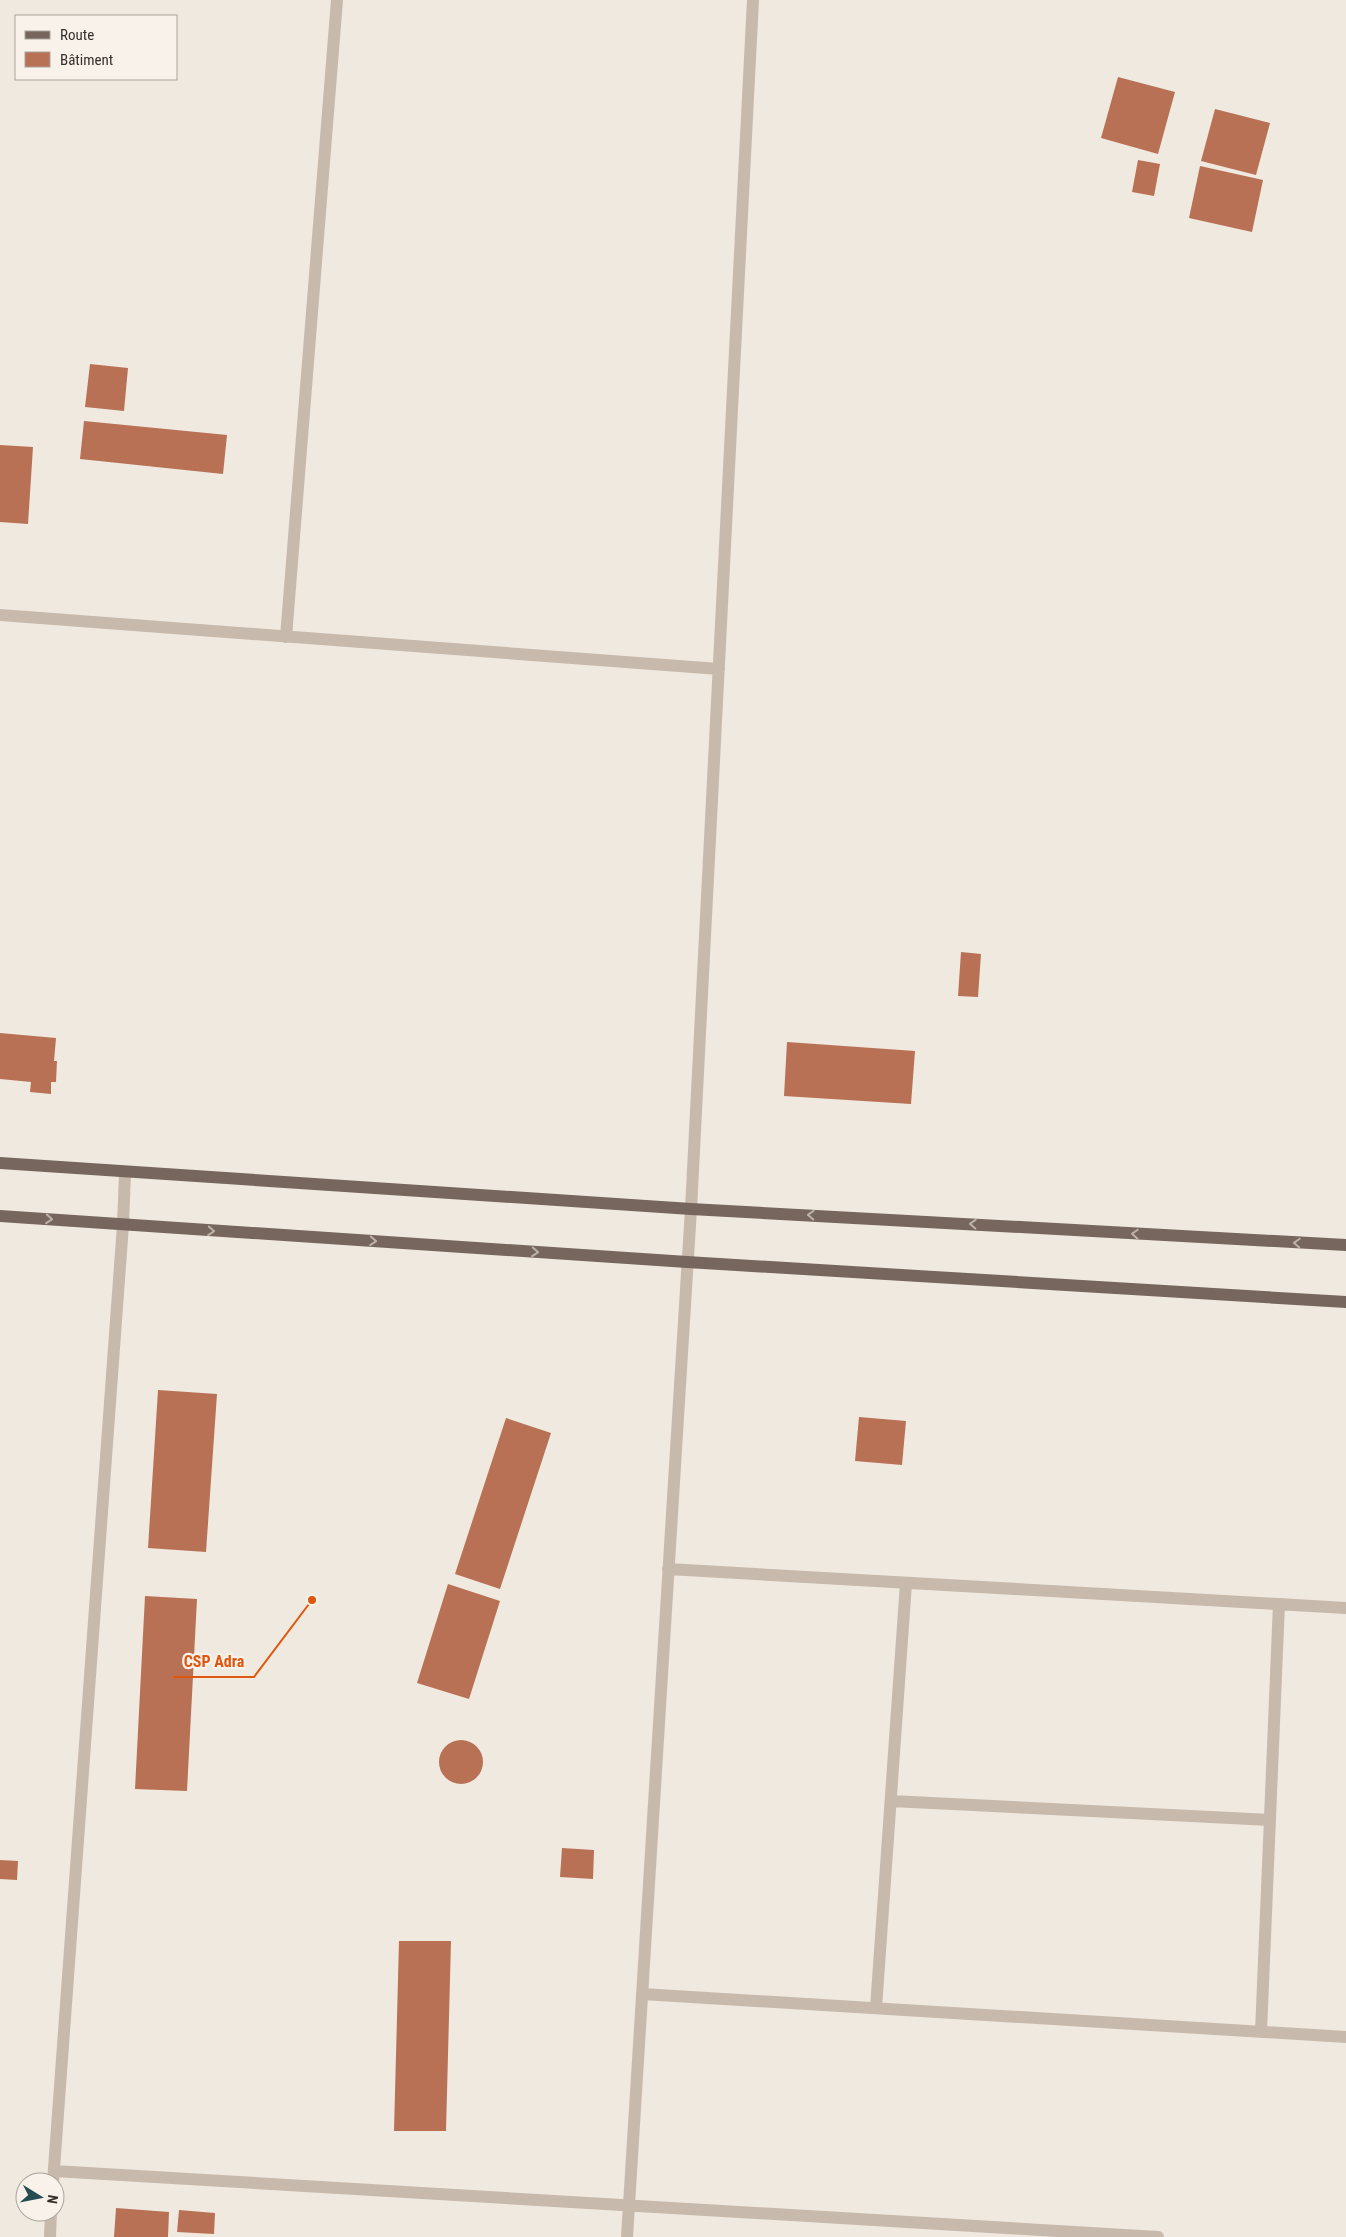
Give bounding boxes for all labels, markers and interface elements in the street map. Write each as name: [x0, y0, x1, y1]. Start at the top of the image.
legend: [15, 15, 178, 80]
text: Route: [60, 26, 94, 44]
text: Bâtiment: [60, 51, 113, 69]
one-way arrow: [806, 1210, 814, 1221]
one-way arrow: [45, 1214, 53, 1225]
one-way arrow: [969, 1219, 977, 1230]
one-way arrow: [207, 1225, 215, 1236]
one-way arrow: [1131, 1228, 1139, 1239]
one-way arrow: [369, 1236, 377, 1247]
one-way arrow: [1293, 1237, 1301, 1248]
one-way arrow: [531, 1246, 539, 1257]
callout: CSP Adra: [173, 1646, 254, 1677]
text: CSP Adra: [184, 1652, 245, 1671]
north arrow: [15, 2172, 65, 2222]
text: N: [44, 2194, 61, 2205]

